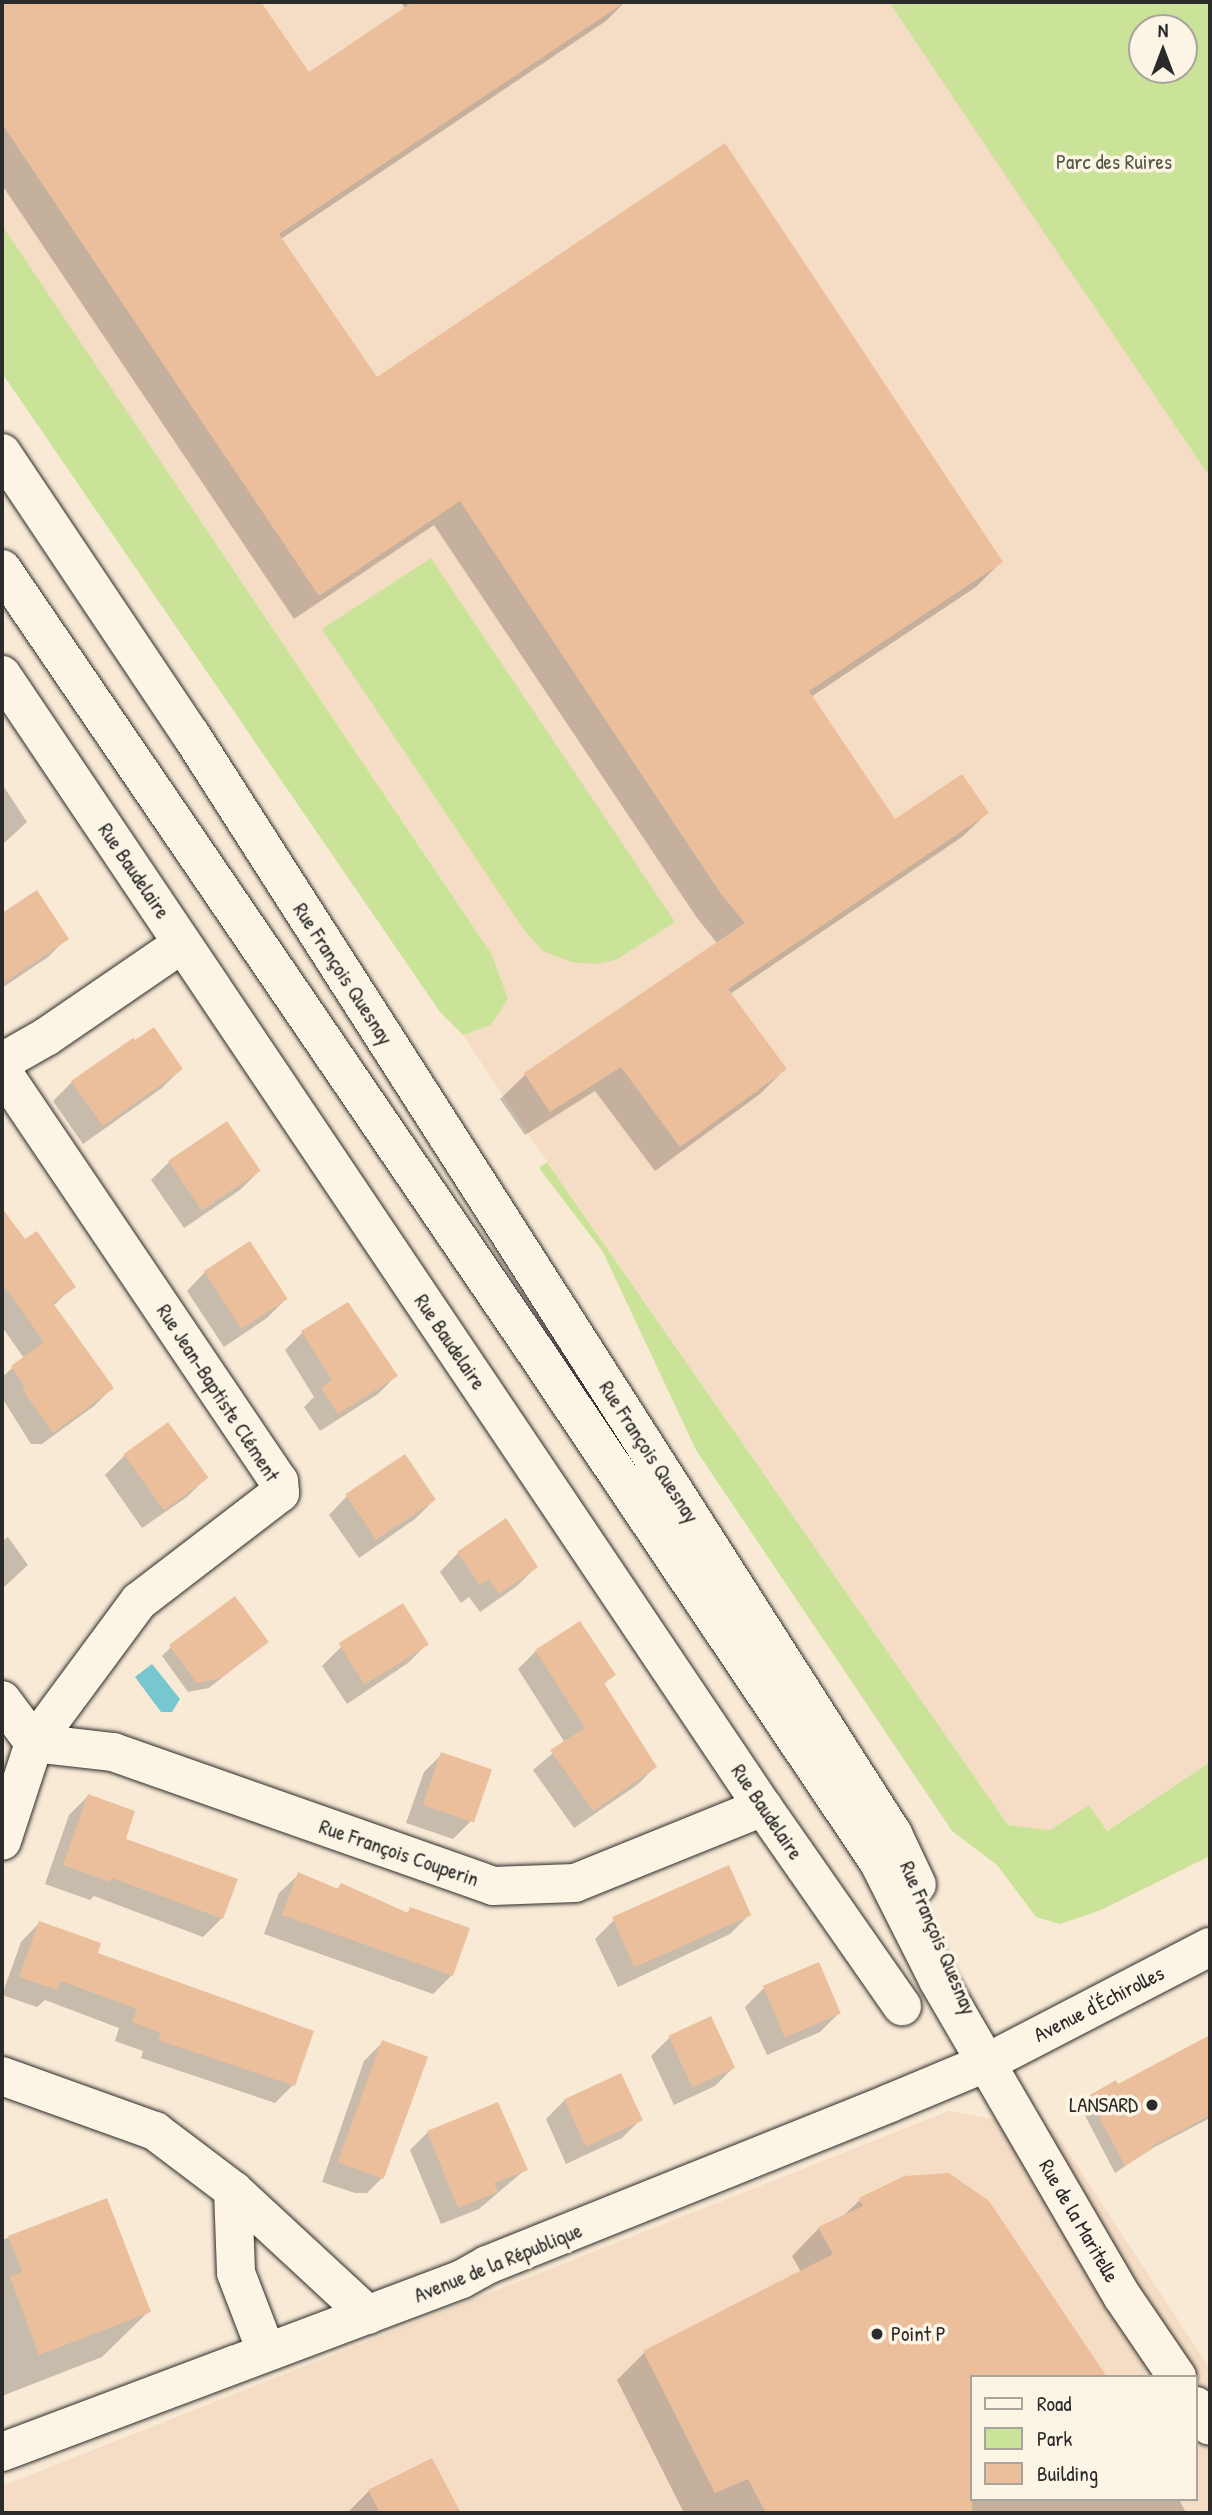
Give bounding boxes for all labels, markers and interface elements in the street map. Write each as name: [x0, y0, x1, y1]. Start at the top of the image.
north arrow: [1128, 14, 1198, 84]
text: N: [1158, 17, 1168, 43]
park label: Parc des Ruires: [1056, 149, 1172, 175]
street label: Rue Baudelaire: [93, 818, 175, 924]
street label: Rue François Quesnay: [288, 898, 398, 1050]
street label: Rue Baudelaire: [409, 1289, 491, 1395]
street label: Rue Jean-Baptiste Clément: [151, 1300, 285, 1486]
street label: Rue François Quesnay: [594, 1376, 704, 1528]
street label: Rue Baudelaire: [726, 1759, 808, 1865]
street label: Rue François Couperin: [316, 1814, 482, 1892]
street label: Rue François Quesnay: [894, 1857, 982, 2019]
street label: Avenue d'Échirolles: [1030, 1960, 1168, 2048]
place label: LANSARD: [1069, 2092, 1138, 2118]
marker: LANSARD: [1144, 2097, 1160, 2113]
street label: Rue de la Maritelle: [1034, 2155, 1124, 2287]
street label: Avenue de la République: [410, 2218, 586, 2308]
place label: Point P: [891, 2321, 946, 2347]
marker: Point P: [869, 2326, 885, 2342]
legend: [970, 2375, 1198, 2501]
text: Road: [1037, 2389, 1071, 2418]
text: Park: [1037, 2424, 1072, 2453]
text: Building: [1037, 2459, 1098, 2488]

